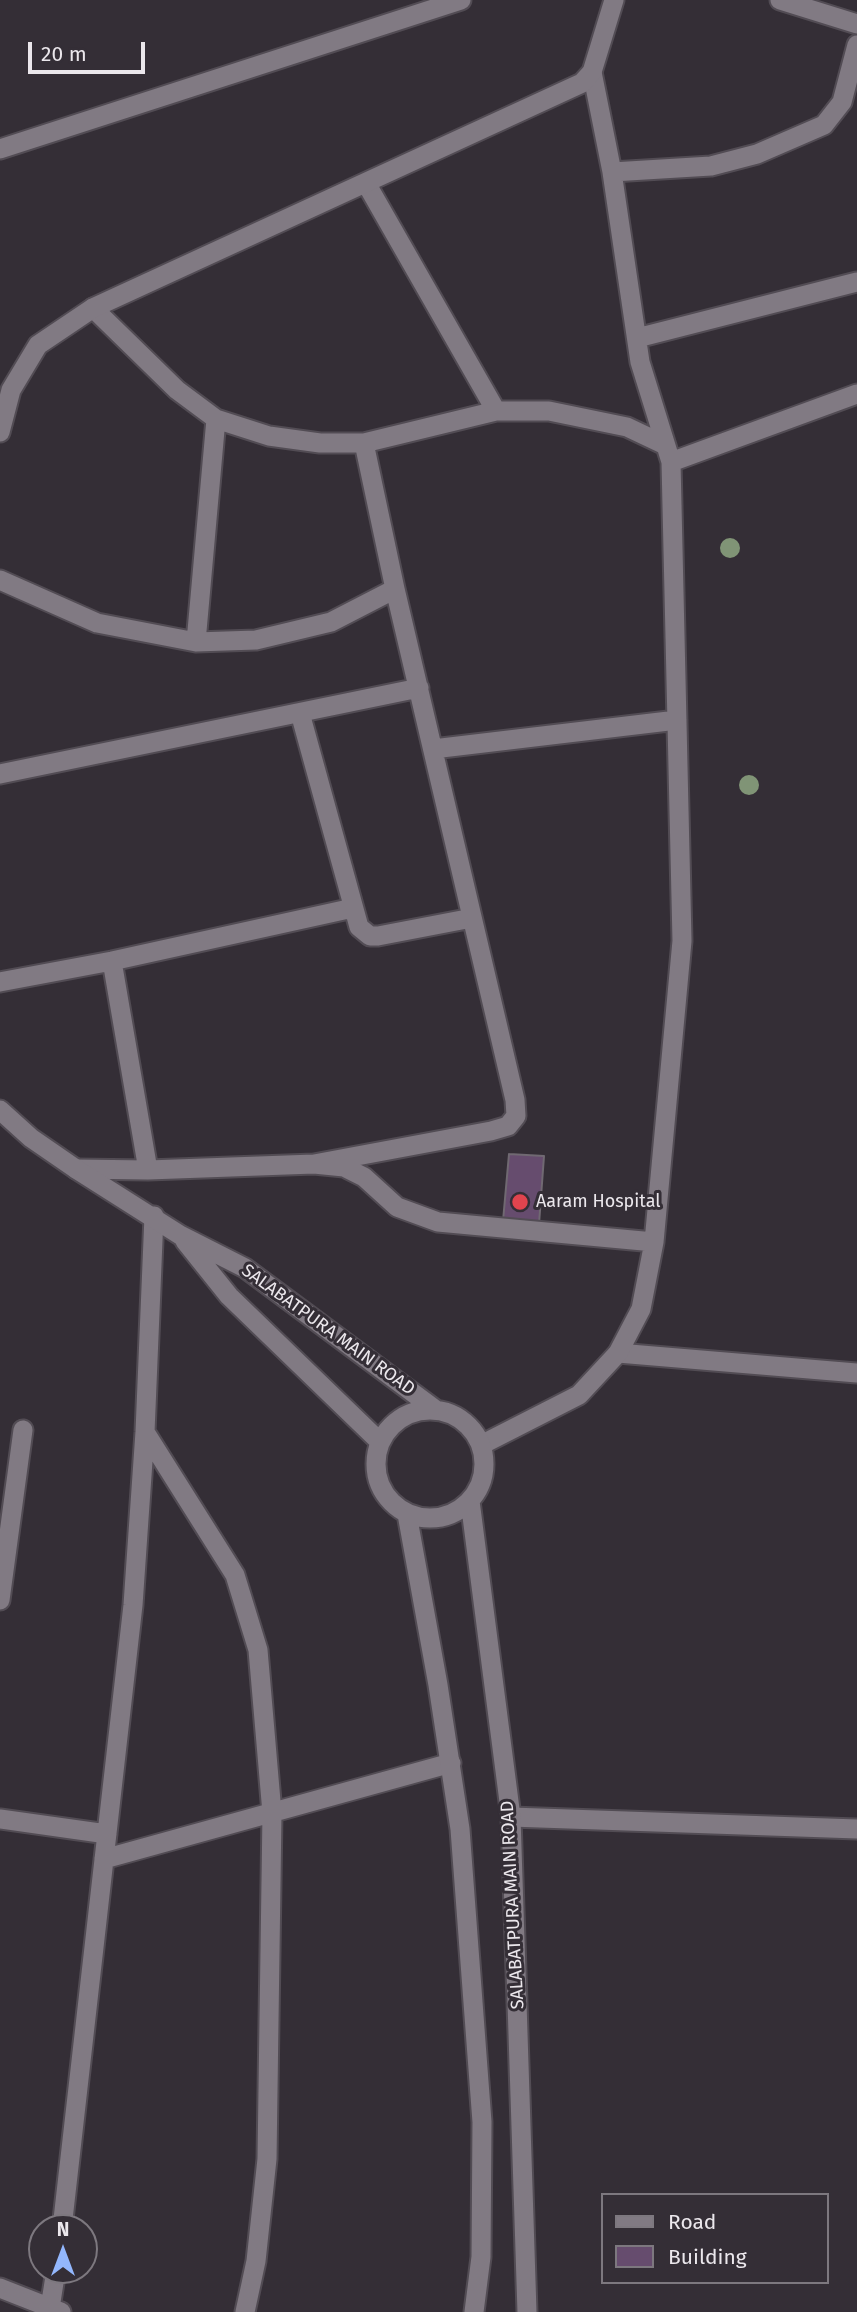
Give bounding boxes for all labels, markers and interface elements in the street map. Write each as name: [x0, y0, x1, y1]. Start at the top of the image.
scale bar: [32, 28, 149, 72]
text: 20 m: [41, 41, 87, 67]
place label: Aaram Hospital: [536, 1191, 661, 1213]
marker: Aaram Hospital: [510, 1192, 530, 1212]
street label: SALABATPURA MAIN ROAD: [237, 1260, 419, 1400]
street label: SALABATPURA MAIN ROAD: [497, 1800, 529, 2010]
legend: [602, 2193, 829, 2284]
text: Road: [668, 2209, 716, 2235]
north arrow: [28, 2214, 98, 2284]
text: N: [57, 2218, 69, 2241]
text: Building: [668, 2244, 747, 2270]

